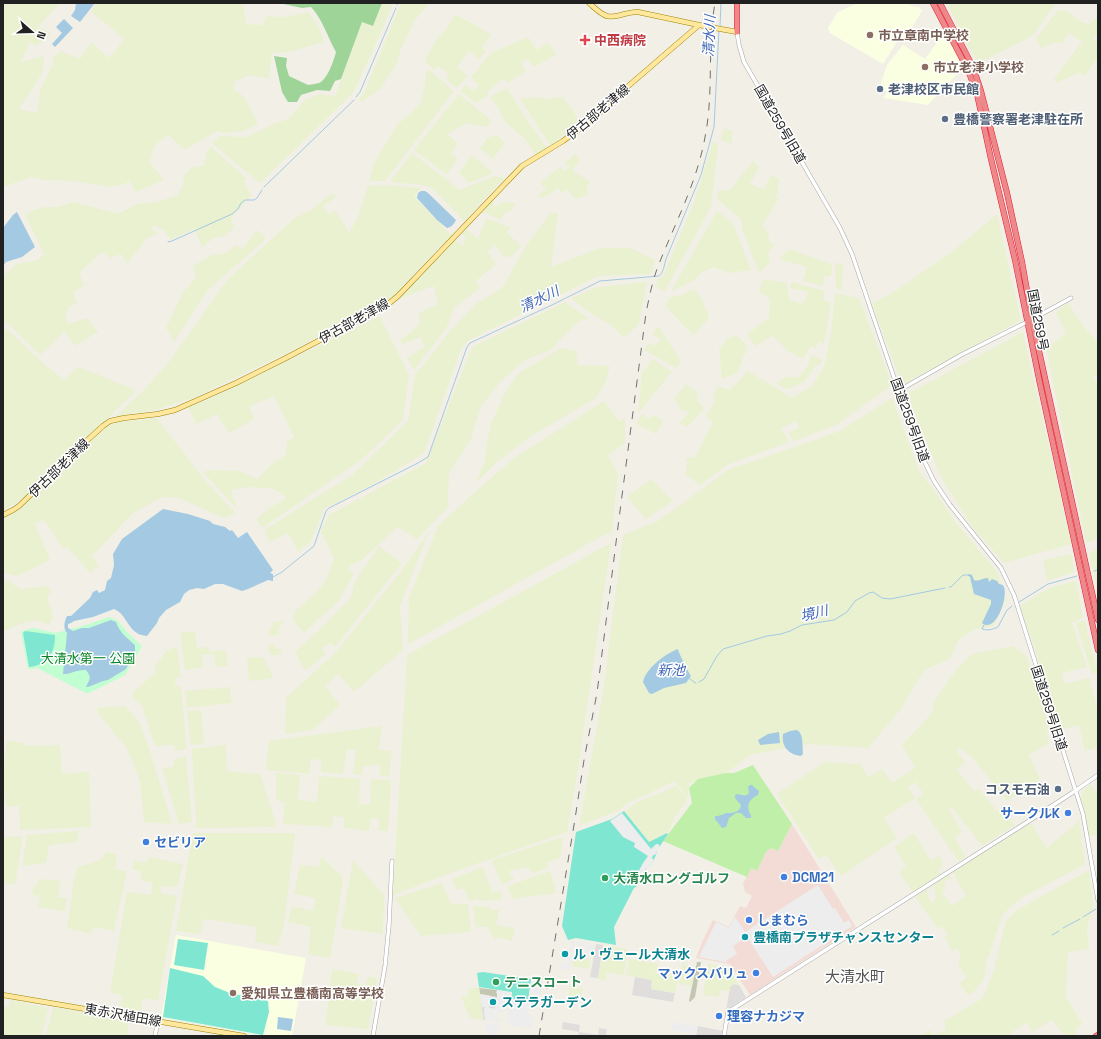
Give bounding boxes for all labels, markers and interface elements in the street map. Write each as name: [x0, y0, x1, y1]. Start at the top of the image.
north arrow: [12, 12, 52, 52]
water label: 清水川: [699, 13, 719, 57]
place label: 市立章南中学校: [878, 27, 969, 44]
text: N: [34, 30, 49, 41]
marker: 市立章南中学校: [865, 30, 875, 40]
place label: 中西病院: [594, 32, 646, 49]
marker: 中西病院: [579, 34, 591, 46]
place label: 市立老津小学校: [933, 59, 1024, 76]
marker: 市立老津小学校: [920, 62, 930, 72]
street label: 伊古部老津線: [563, 80, 633, 144]
street label: 国道259号旧道: [750, 81, 810, 167]
place label: 老津校区市民館: [888, 81, 979, 98]
marker: 老津校区市民館: [875, 84, 885, 94]
place label: 豊橋警察署老津駐在所: [953, 111, 1083, 128]
marker: 豊橋警察署老津駐在所: [940, 114, 950, 124]
water label: 清水川: [516, 281, 564, 316]
street label: 国道259号: [1024, 288, 1052, 352]
street label: 伊古部老津線: [316, 295, 392, 347]
street label: 国道259号旧道: [887, 375, 933, 465]
street label: 伊古部老津線: [25, 435, 93, 501]
water label: 境川: [798, 601, 832, 625]
park label: 大清水第一 公園: [41, 650, 135, 667]
water label: 新池: [657, 661, 687, 679]
street label: 国道259号旧道: [1027, 663, 1071, 753]
place label: コスモ石油: [985, 781, 1050, 798]
marker: コスモ石油: [1053, 784, 1063, 794]
place label: サークルK: [1000, 805, 1061, 822]
marker: サークルK: [1063, 808, 1073, 818]
place label: セビリア: [154, 834, 206, 851]
marker: セビリア: [141, 837, 151, 847]
place label: DCM21: [792, 869, 834, 886]
place label: 大清水ロングゴルフ: [613, 870, 730, 887]
marker: DCM21: [779, 872, 789, 882]
marker: 大清水ロングゴルフ: [600, 873, 610, 883]
place label: しまむら: [757, 912, 809, 929]
marker: しまむら: [744, 915, 754, 925]
place label: 豊橋南プラザチャンスセンター: [753, 929, 935, 946]
marker: 豊橋南プラザチャンスセンター: [740, 932, 750, 942]
place label: ル・ヴェール大清水: [573, 946, 690, 963]
marker: ル・ヴェール大清水: [560, 949, 570, 959]
place label: マックスバリュ: [657, 965, 748, 982]
district label: 大清水町: [825, 967, 885, 986]
marker: マックスバリュ: [751, 968, 761, 978]
place label: テニスコート: [504, 974, 582, 991]
marker: テニスコート: [491, 977, 501, 987]
place label: 愛知県立豊橋南高等学校: [241, 985, 384, 1002]
marker: 愛知県立豊橋南高等学校: [228, 988, 238, 998]
place label: ステラガーデン: [501, 994, 592, 1011]
marker: ステラガーデン: [488, 997, 498, 1007]
street label: 東赤沢植田線: [83, 1000, 163, 1030]
place label: 理容ナカジマ: [727, 1008, 805, 1025]
marker: 理容ナカジマ: [714, 1011, 724, 1021]

